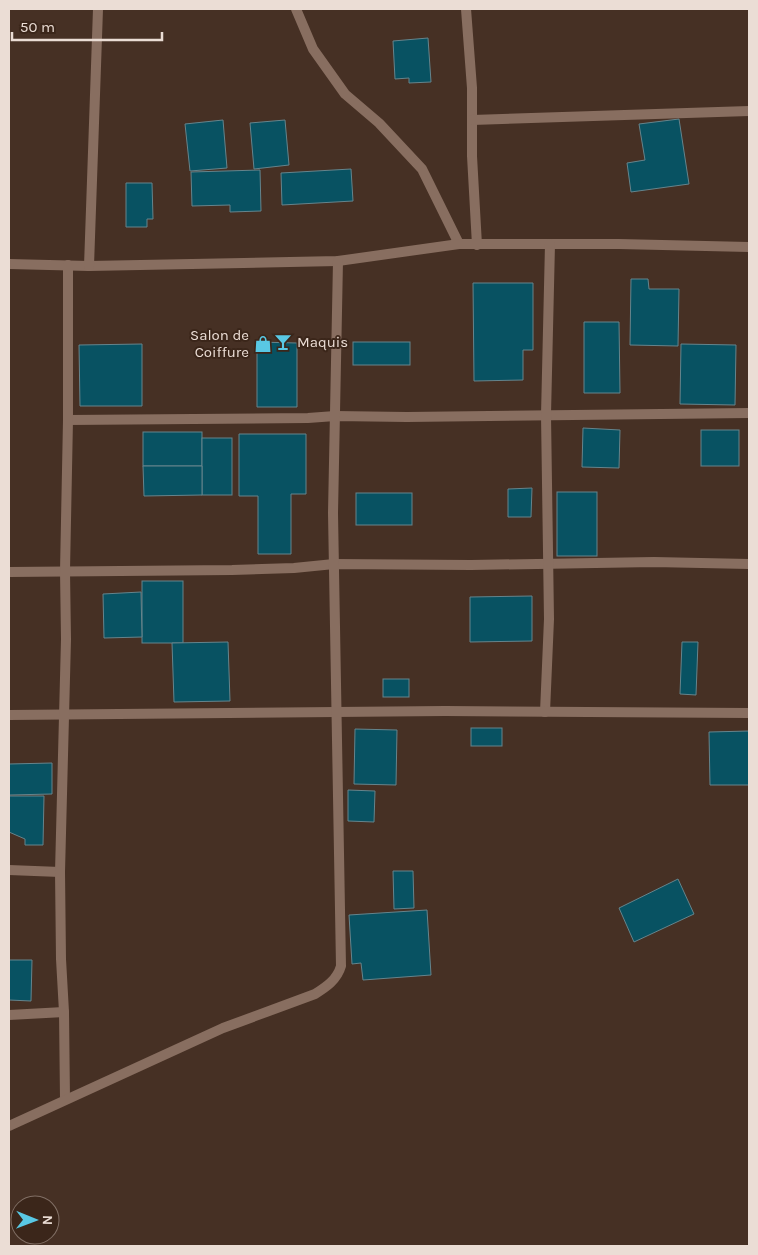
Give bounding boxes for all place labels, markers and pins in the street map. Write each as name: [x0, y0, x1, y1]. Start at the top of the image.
place label: Salon de Coiffure: [190, 326, 249, 361]
bar icon: Maquis: [273, 332, 293, 352]
place label: Maquis: [297, 333, 348, 351]
shop icon: Salon de Coiffure: [253, 334, 273, 354]

